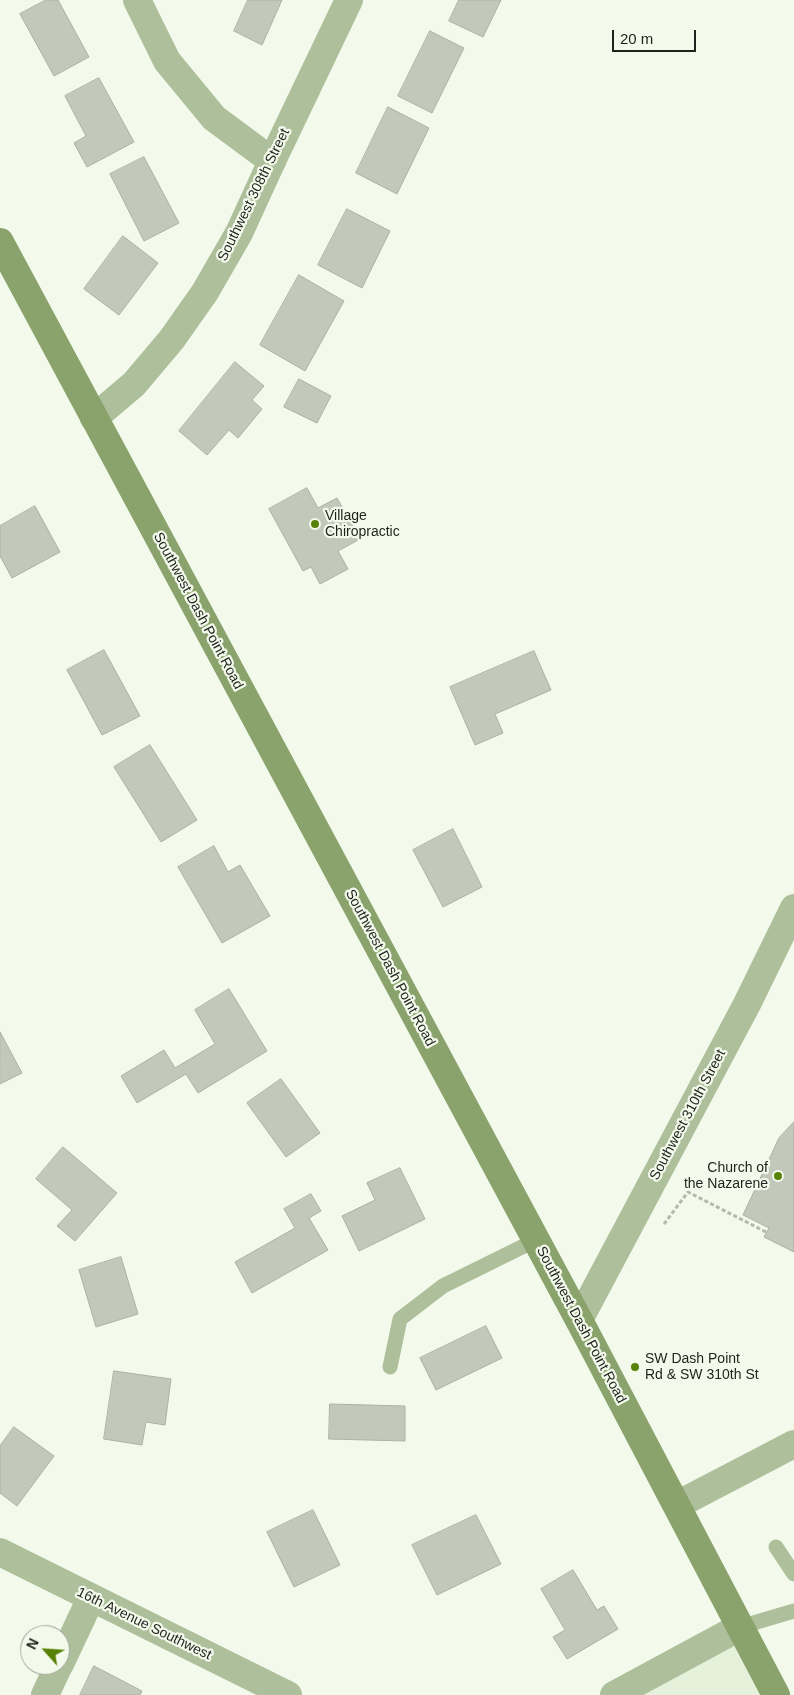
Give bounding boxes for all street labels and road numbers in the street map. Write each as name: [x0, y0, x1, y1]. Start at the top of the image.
street label: Southwest 308th Street: [215, 126, 293, 264]
street label: Southwest Dash Point Road: [149, 530, 247, 692]
street label: Southwest Dash Point Road: [341, 887, 439, 1049]
street label: Southwest 310th Street: [646, 1047, 730, 1183]
street label: Southwest Dash Point Road: [532, 1244, 630, 1406]
street label: 16th Avenue Southwest: [74, 1584, 214, 1664]

